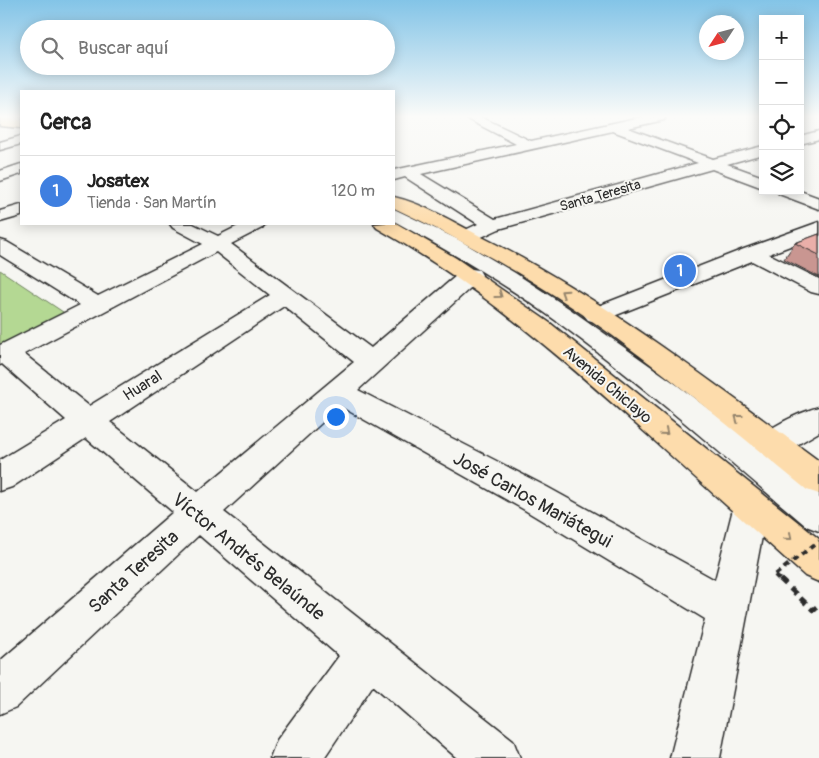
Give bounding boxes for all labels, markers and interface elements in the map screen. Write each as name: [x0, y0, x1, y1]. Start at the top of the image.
north arrow: [699, 15, 744, 60]
map controls: [759, 15, 804, 195]
button: +: [759, 15, 804, 60]
search box: [20, 20, 395, 75]
icon: search: [38, 34, 66, 62]
text: Buscar aquí: [78, 36, 169, 60]
button: −: [759, 60, 804, 105]
button: locate: [759, 105, 804, 150]
text: Cerca: [40, 109, 91, 136]
button: layers: [759, 150, 804, 195]
text: Josatex: [87, 169, 150, 193]
street label: Santa Teresita: [558, 176, 643, 215]
text: 1: [53, 181, 59, 201]
text: 120 m: [331, 181, 375, 201]
text: Tienda · San Martín: [87, 193, 216, 213]
pin: 1: [664, 252, 696, 290]
one-way arrow: [493, 290, 502, 298]
one-way arrow: [560, 290, 569, 300]
street label: Avenida Chiclayo: [559, 342, 656, 428]
street label: Huaral: [119, 366, 166, 406]
your location: [323, 404, 349, 430]
one-way arrow: [735, 416, 744, 424]
one-way arrow: [659, 426, 668, 434]
street label: José Carlos Mariátegui: [449, 446, 616, 553]
street label: Víctor Andrés Belaúnde: [167, 488, 330, 626]
street label: Santa Teresita: [83, 525, 184, 619]
one-way arrow: [783, 531, 792, 540]

